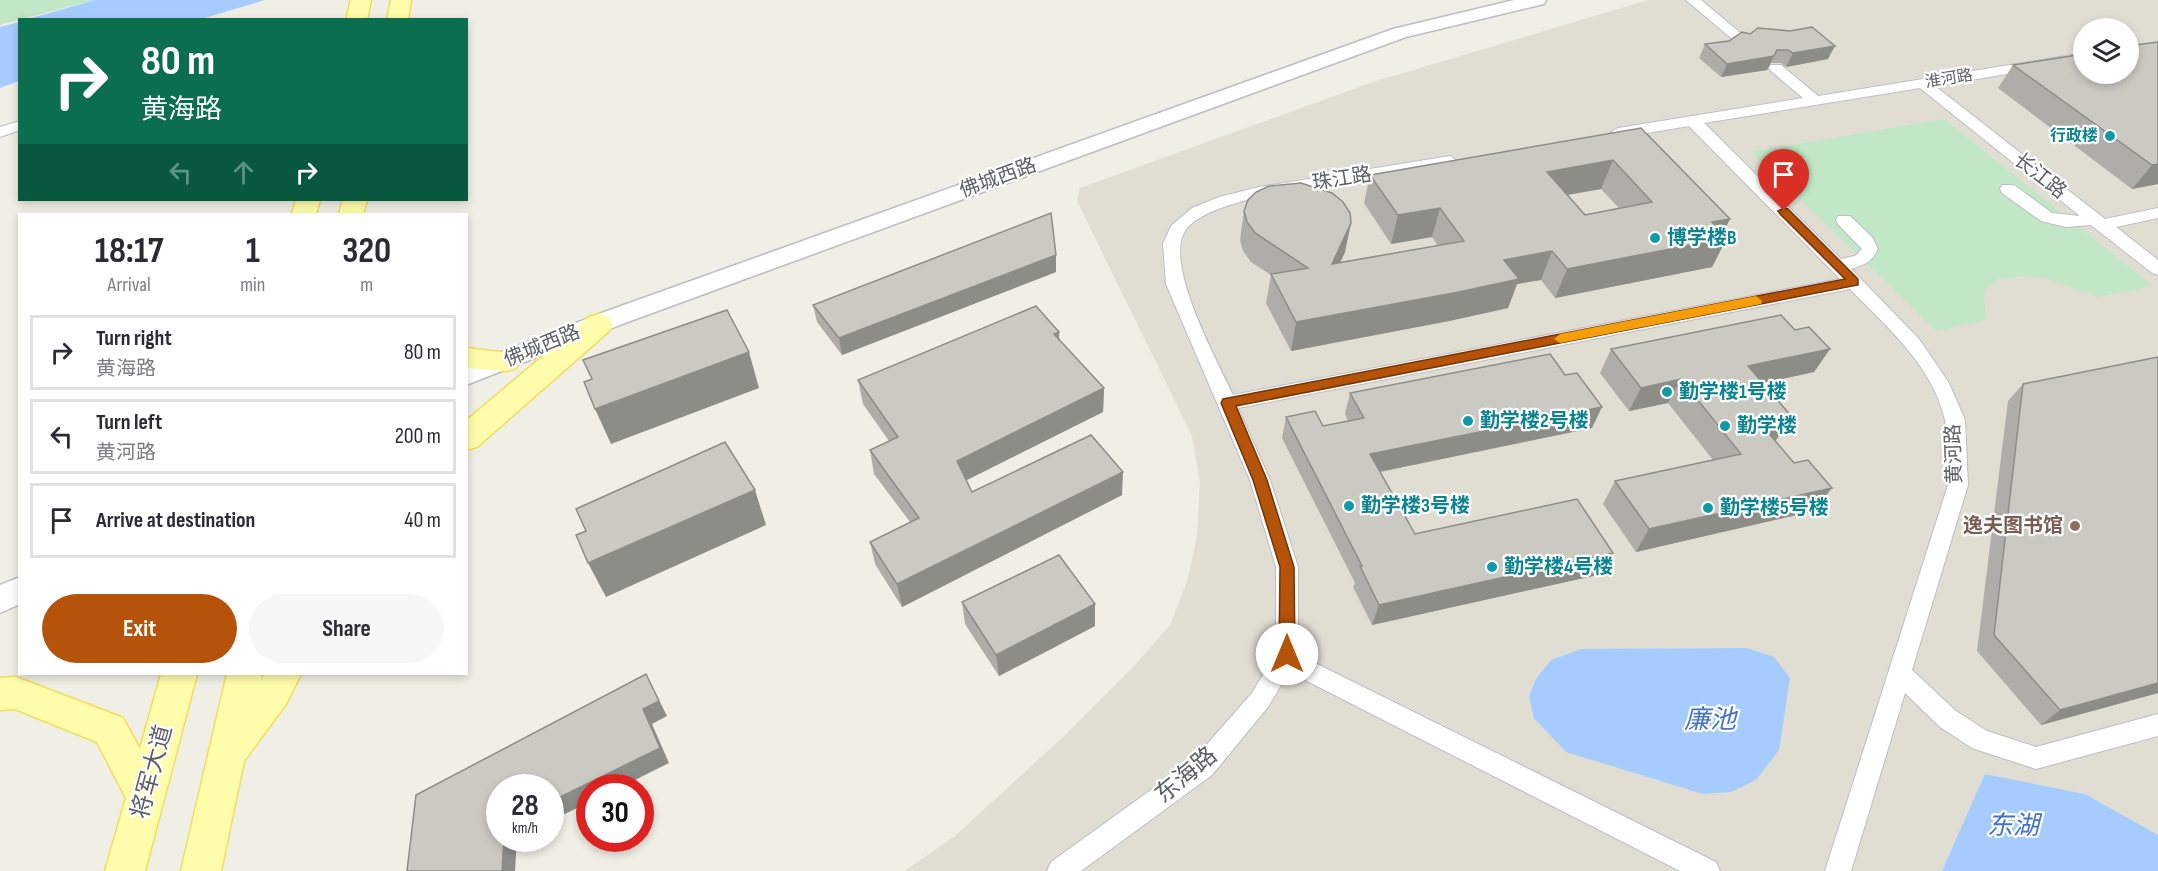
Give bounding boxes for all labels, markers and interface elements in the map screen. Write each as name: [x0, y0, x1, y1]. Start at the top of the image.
map controls: [2073, 18, 2139, 84]
button: layers: [2073, 18, 2139, 84]
text: 80 m: [141, 36, 215, 87]
icon: right: [42, 42, 120, 120]
street label: 淮河路: [1924, 66, 1974, 92]
text: 黄海路: [141, 94, 222, 126]
place label: 行政楼: [2050, 127, 2098, 146]
marker: 行政楼: [2103, 129, 2117, 143]
street label: 长江路: [2009, 148, 2071, 204]
pin: [1758, 149, 1809, 211]
street label: 佛城西路: [956, 153, 1040, 203]
icon: left: [164, 156, 197, 189]
icon: ahead: [227, 156, 260, 189]
icon: right: [290, 156, 323, 189]
icon: arrive: [1767, 158, 1800, 191]
street label: 珠江路: [1310, 162, 1374, 196]
place label: 博学楼B: [1667, 226, 1737, 250]
text: 18:17: [95, 230, 163, 273]
text: 1: [246, 230, 260, 273]
text: 320: [342, 230, 391, 273]
marker: 博学楼B: [1648, 231, 1662, 245]
text: Arrival: [108, 273, 151, 297]
text: min: [240, 273, 265, 297]
text: m: [360, 273, 373, 297]
street label: 佛城西路: [500, 320, 584, 372]
text: Turn right: [96, 325, 172, 352]
icon: right: [45, 336, 78, 369]
text: 80 m: [404, 339, 441, 366]
text: 黄海路: [96, 357, 156, 381]
place label: 勤学楼1号楼: [1679, 380, 1787, 404]
marker: 勤学楼1号楼: [1660, 385, 1674, 399]
text: Turn left: [96, 409, 162, 436]
place label: 勤学楼2号楼: [1480, 409, 1589, 433]
marker: 勤学楼2号楼: [1461, 414, 1475, 428]
place label: 勤学楼: [1737, 414, 1797, 438]
marker: 勤学楼: [1718, 419, 1732, 433]
icon: left: [45, 420, 78, 453]
text: 200 m: [395, 423, 441, 450]
street label: 黄河路: [1941, 424, 1967, 484]
text: 黄河路: [96, 441, 156, 465]
place label: 勤学楼3号楼: [1361, 494, 1470, 518]
place label: 勤学楼5号楼: [1720, 496, 1829, 520]
marker: 勤学楼3号楼: [1342, 499, 1356, 513]
marker: 勤学楼5号楼: [1701, 501, 1715, 515]
icon: arrive: [45, 504, 78, 537]
text: Arrive at destination: [96, 507, 255, 534]
text: 40 m: [404, 507, 441, 534]
place label: 逸夫图书馆: [1963, 514, 2063, 538]
marker: 逸夫图书馆: [2068, 519, 2082, 533]
place label: 勤学楼4号楼: [1504, 555, 1613, 579]
marker: 勤学楼4号楼: [1485, 560, 1499, 574]
button: Exit: [42, 594, 237, 663]
button: Share: [249, 594, 444, 663]
position arrow: [1255, 622, 1319, 686]
water label: 廉池: [1684, 705, 1739, 736]
street label: 将军大道: [126, 722, 178, 822]
street label: 东海路: [1149, 741, 1223, 809]
speed limit sign: 30: [576, 774, 654, 852]
text: 28: [511, 788, 539, 824]
water label: 东湖: [1987, 811, 2043, 842]
text: km/h: [512, 819, 538, 838]

